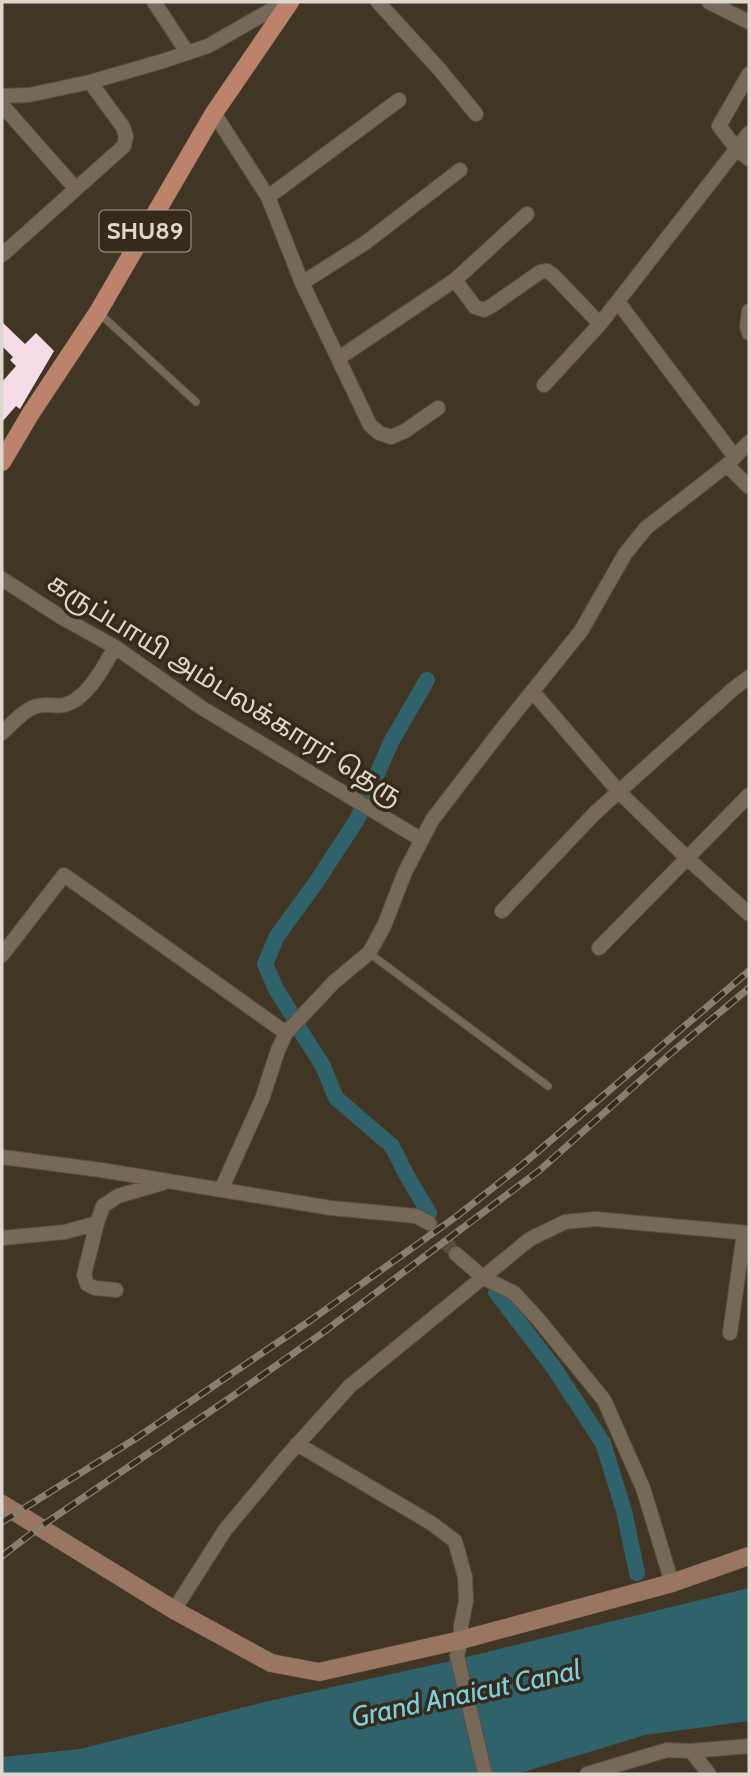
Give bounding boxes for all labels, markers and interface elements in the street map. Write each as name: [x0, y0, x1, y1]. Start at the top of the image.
road number: SHU89: [100, 210, 190, 252]
street label: கருப்பாயி அம்பலக்காரர் தெரு: [41, 566, 408, 813]
water label: Grand Anaicut Canal: [348, 1652, 584, 1734]

